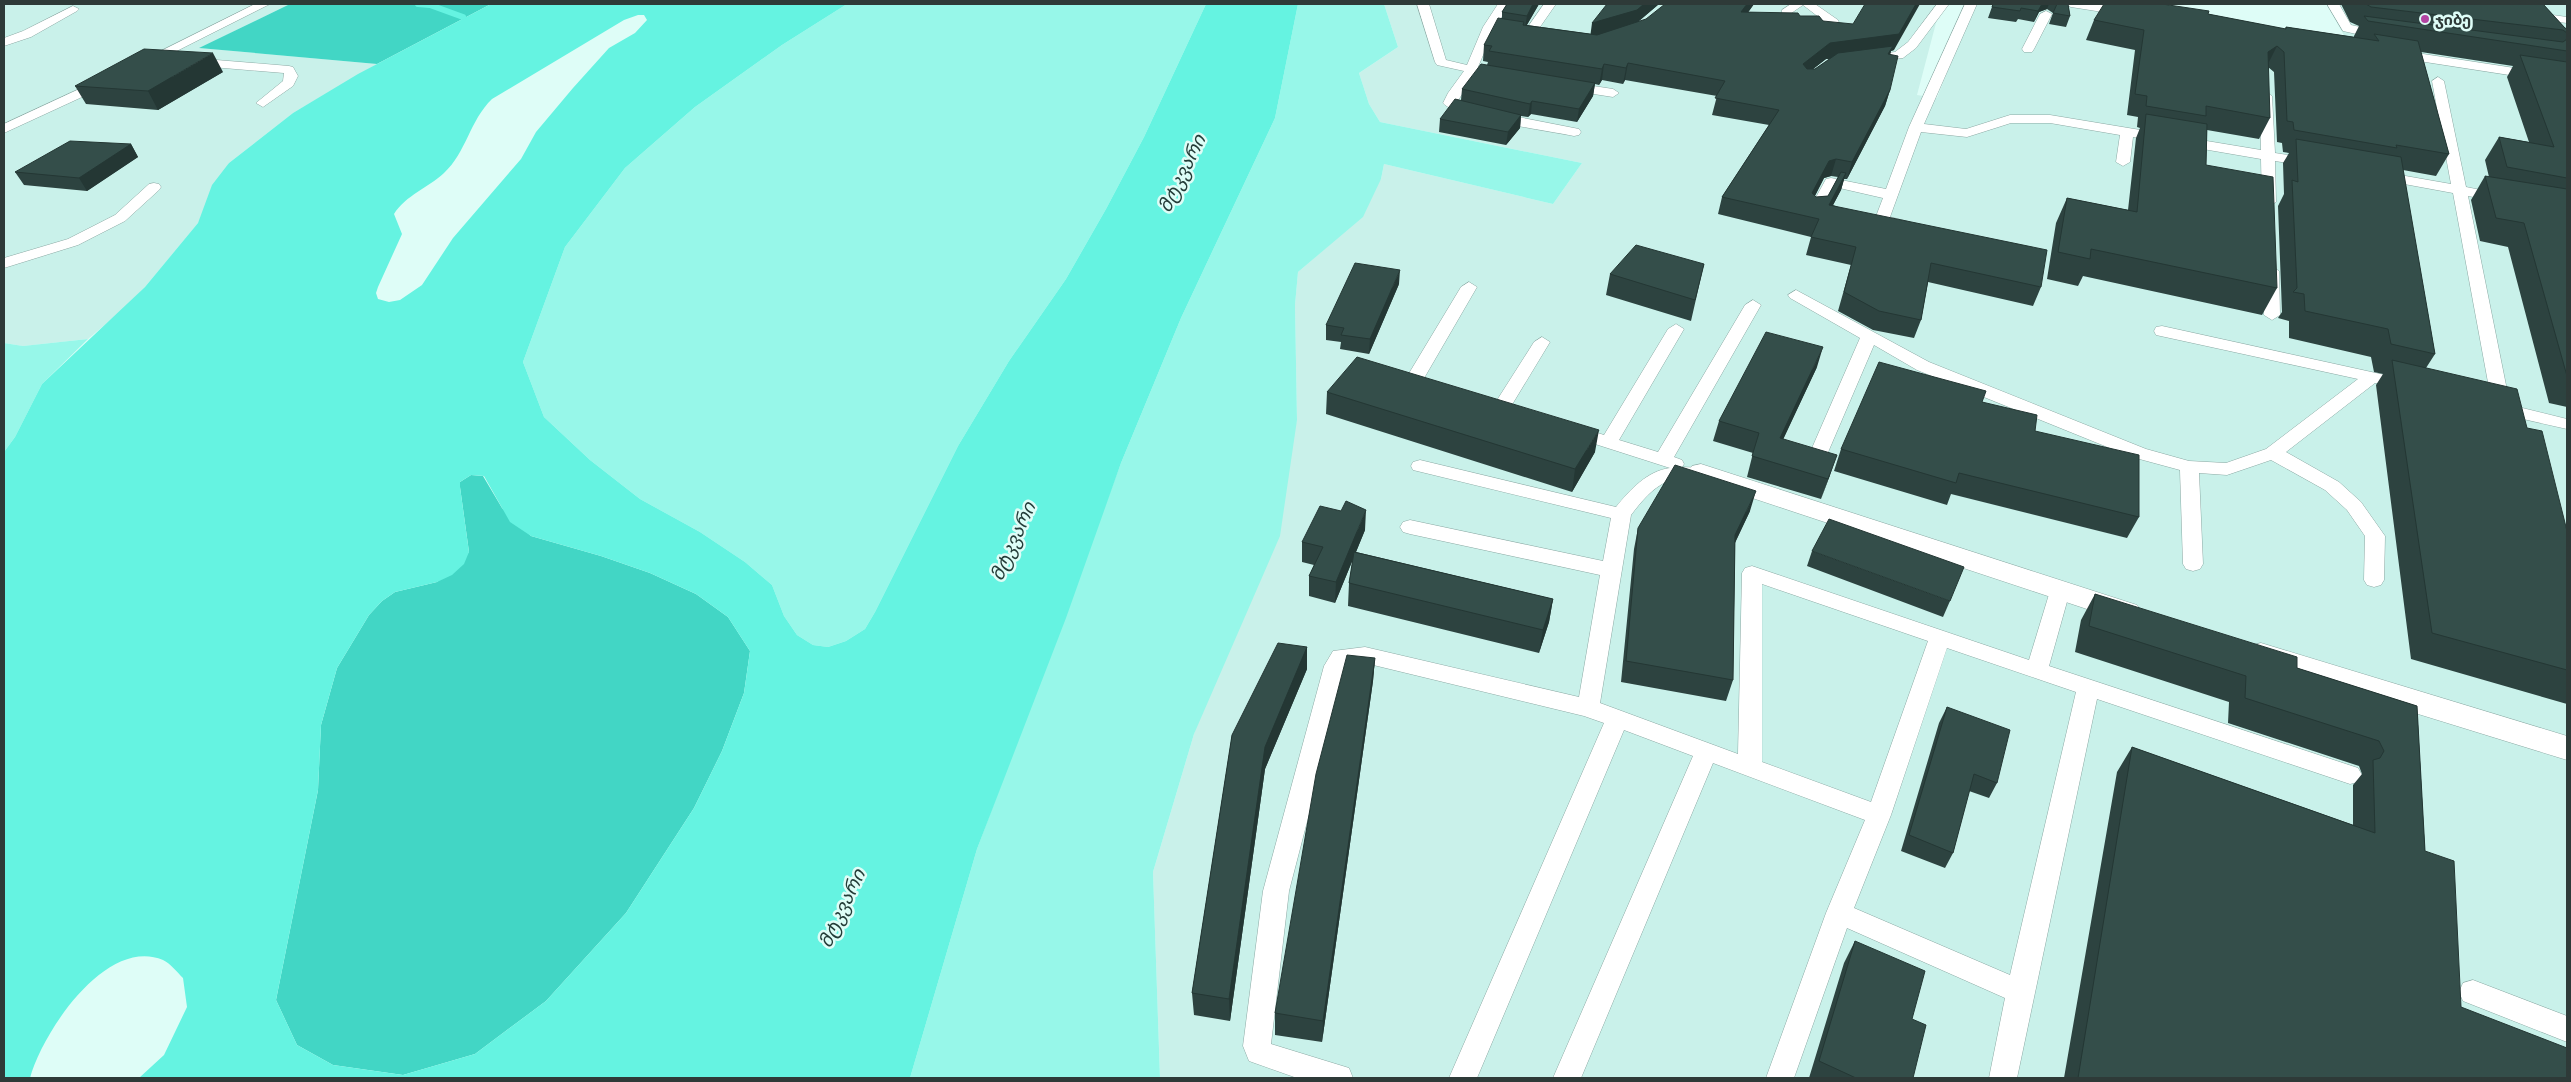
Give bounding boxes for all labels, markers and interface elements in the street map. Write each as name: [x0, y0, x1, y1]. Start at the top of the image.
place label: ჯიბე: [2435, 10, 2471, 29]
marker: ჯიბე: [2419, 13, 2431, 25]
water label: მტკვარი: [1152, 129, 1211, 216]
water label: მტკვარი: [984, 497, 1041, 584]
water label: მტკვარი: [813, 864, 871, 951]

